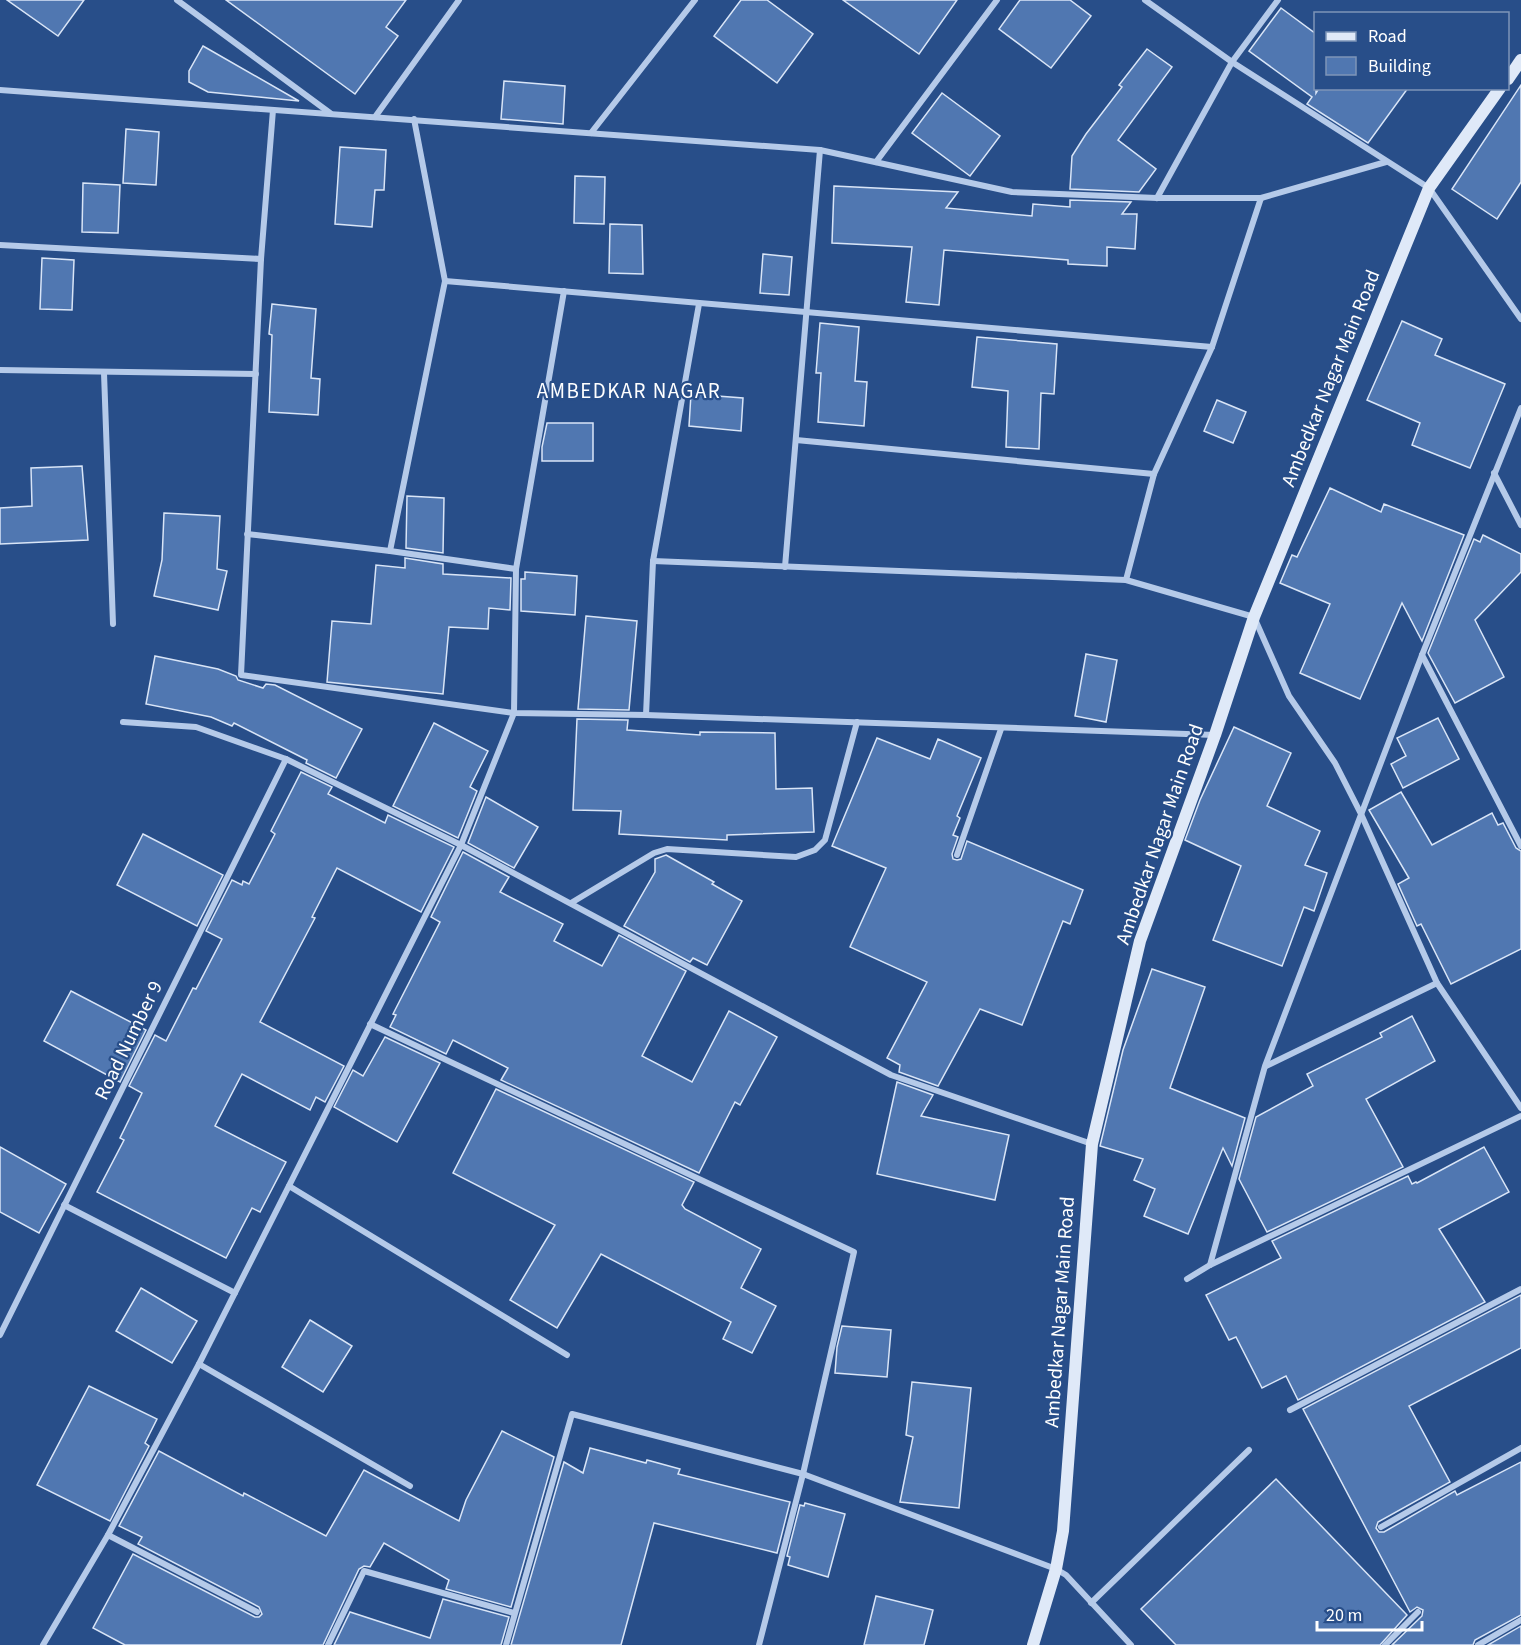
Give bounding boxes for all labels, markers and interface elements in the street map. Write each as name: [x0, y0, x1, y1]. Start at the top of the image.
legend: [1314, 12, 1509, 90]
text: Road: [1368, 24, 1407, 49]
text: Building: [1368, 54, 1431, 79]
street label: Ambedkar Nagar Main Road: [1275, 266, 1387, 491]
district label: AMBEDKAR NAGAR: [537, 376, 721, 406]
street label: Ambedkar Nagar Main Road: [1109, 720, 1211, 948]
street label: Road Number 9: [88, 976, 170, 1105]
street label: Ambedkar Nagar Main Road: [1038, 1196, 1082, 1428]
scale bar: [1317, 1594, 1422, 1632]
text: 20 m: [1326, 1603, 1362, 1628]

